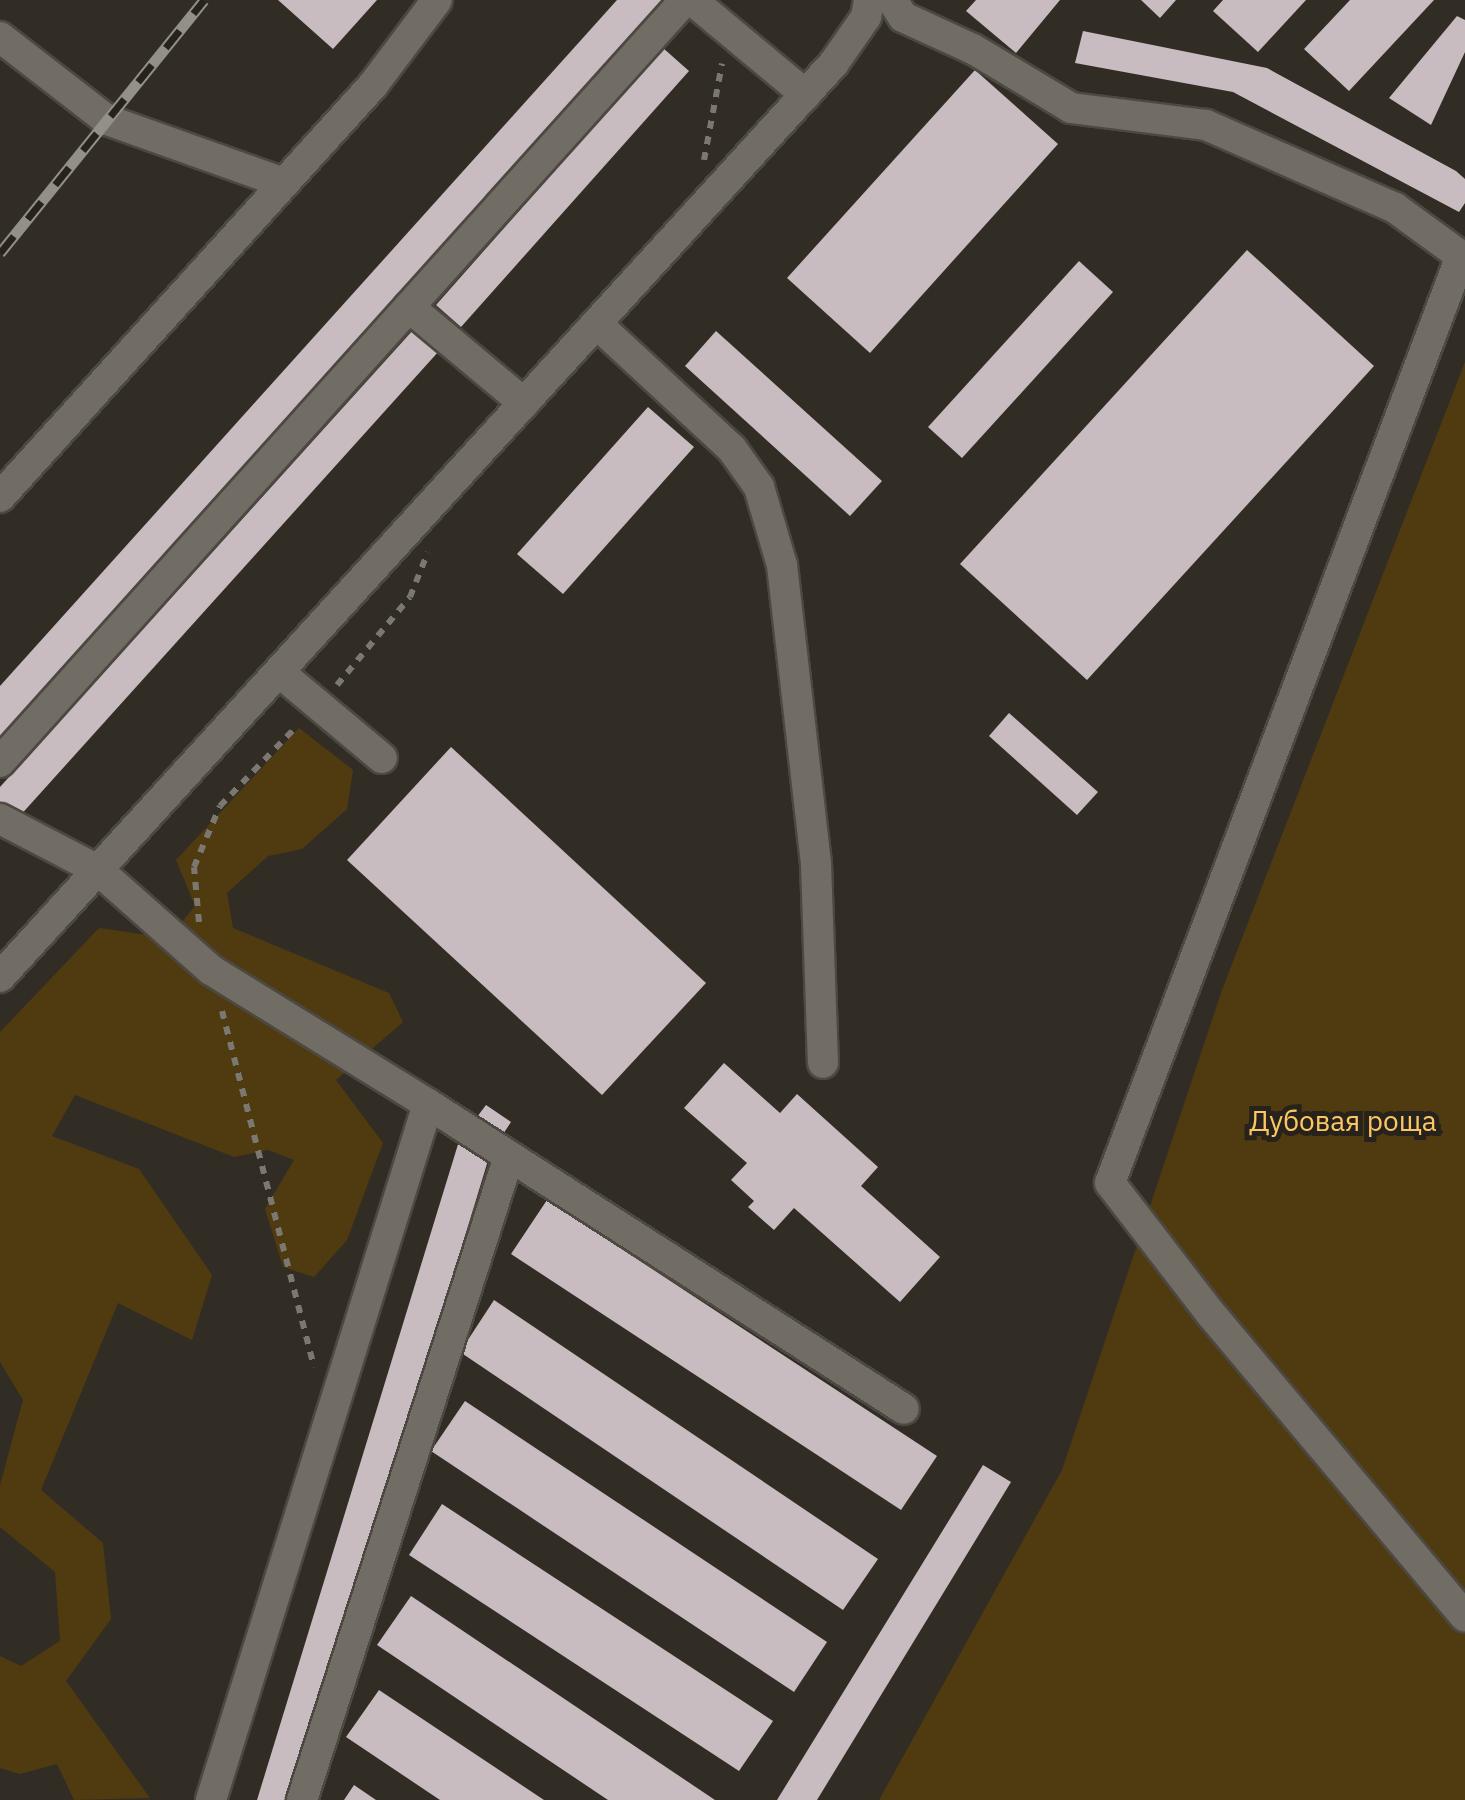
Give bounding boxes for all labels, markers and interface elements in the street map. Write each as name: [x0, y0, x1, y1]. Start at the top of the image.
park label: Дубовая роща: [1249, 1104, 1437, 1138]

